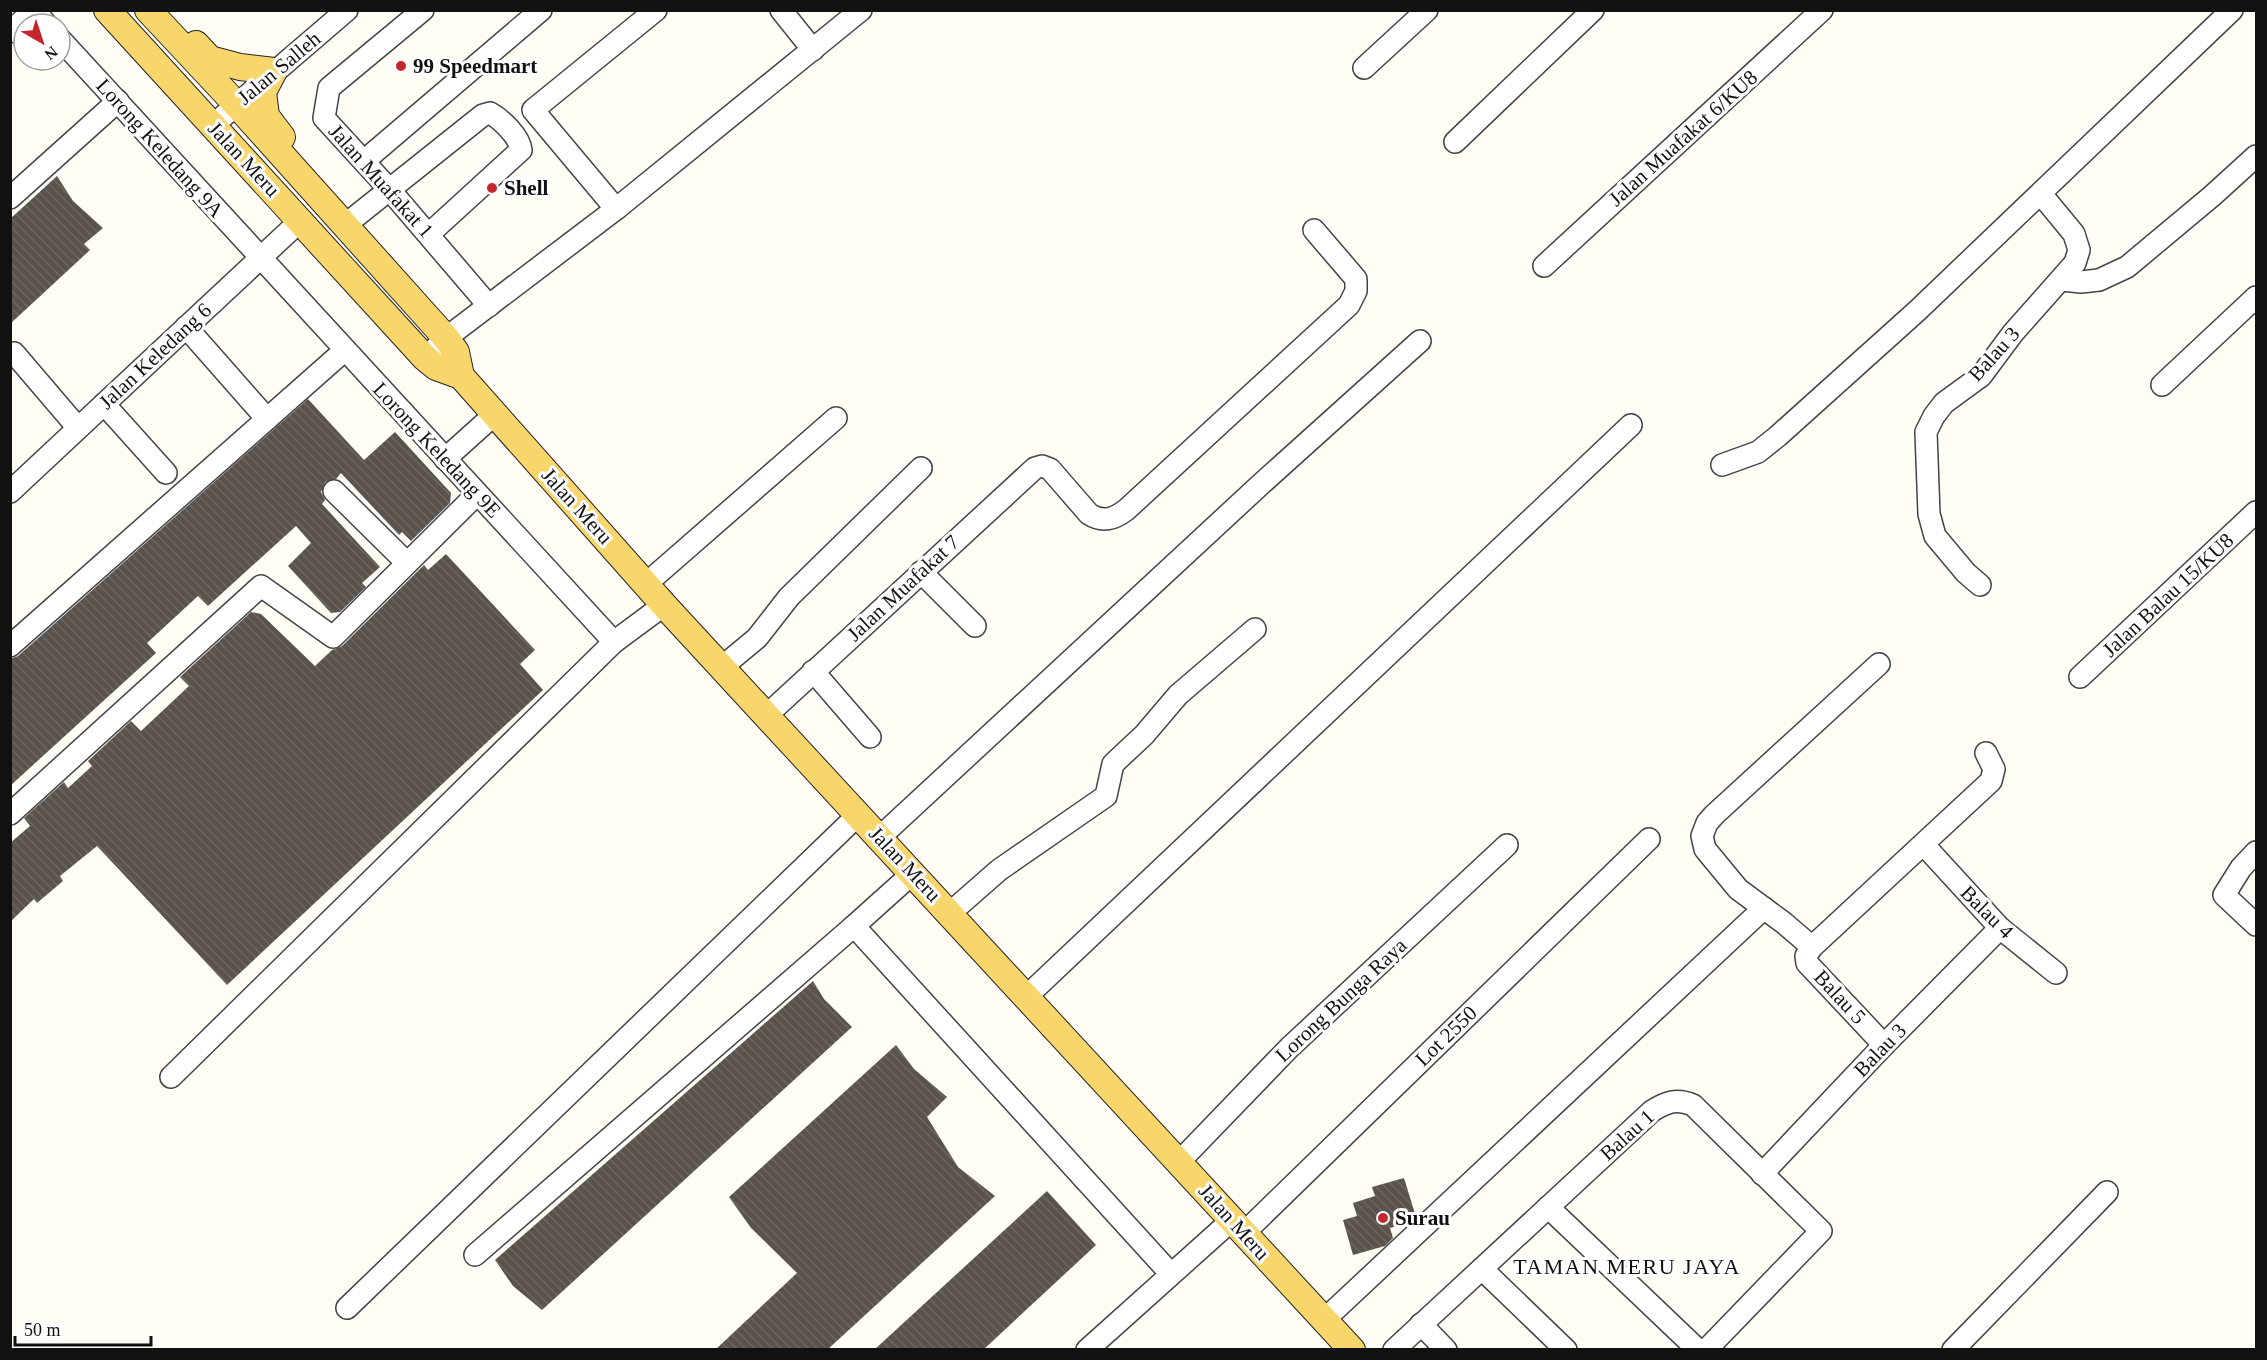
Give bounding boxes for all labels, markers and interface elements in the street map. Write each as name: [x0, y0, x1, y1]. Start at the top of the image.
north arrow: [12, 12, 72, 72]
street label: Jalan Salleh: [233, 26, 326, 110]
text: N: [41, 43, 61, 64]
place label: 99 Speedmart: [413, 54, 537, 78]
marker: 99 Speedmart: [394, 59, 408, 73]
street label: Jalan Muafakat 6/KU8: [1604, 65, 1762, 211]
street label: Lorong Keledang 9A: [91, 74, 229, 223]
street label: Jalan Meru: [203, 116, 285, 202]
street label: Jalan Muafakat 1: [324, 119, 438, 243]
place label: Shell: [504, 176, 549, 200]
marker: Shell: [485, 181, 499, 195]
street label: Jalan Keledang 6: [94, 298, 216, 414]
street label: Balau 3: [1963, 322, 2025, 386]
street label: Lorong Keledang 9E: [368, 377, 506, 523]
street label: Jalan Meru: [537, 463, 618, 549]
street label: Jalan Balau 15/KU8: [2098, 528, 2238, 662]
street label: Jalan Muafakat 7: [842, 530, 964, 646]
street label: Jalan Meru: [864, 821, 946, 907]
street label: Balau 4: [1956, 881, 2019, 944]
street label: Lorong Bunga Raya: [1271, 933, 1412, 1067]
street label: Balau 5: [1809, 965, 1871, 1029]
street label: Lot 2550: [1410, 1001, 1482, 1071]
street label: Balau 3: [1849, 1018, 1911, 1082]
street label: Balau 1: [1595, 1104, 1659, 1166]
street label: Jalan Meru: [1194, 1179, 1275, 1265]
place label: Surau: [1395, 1206, 1450, 1230]
marker: Surau: [1376, 1211, 1390, 1225]
district label: TAMAN MERU JAYA: [1513, 1254, 1741, 1279]
scale bar: [15, 1309, 152, 1347]
text: 50 m: [24, 1320, 61, 1340]

